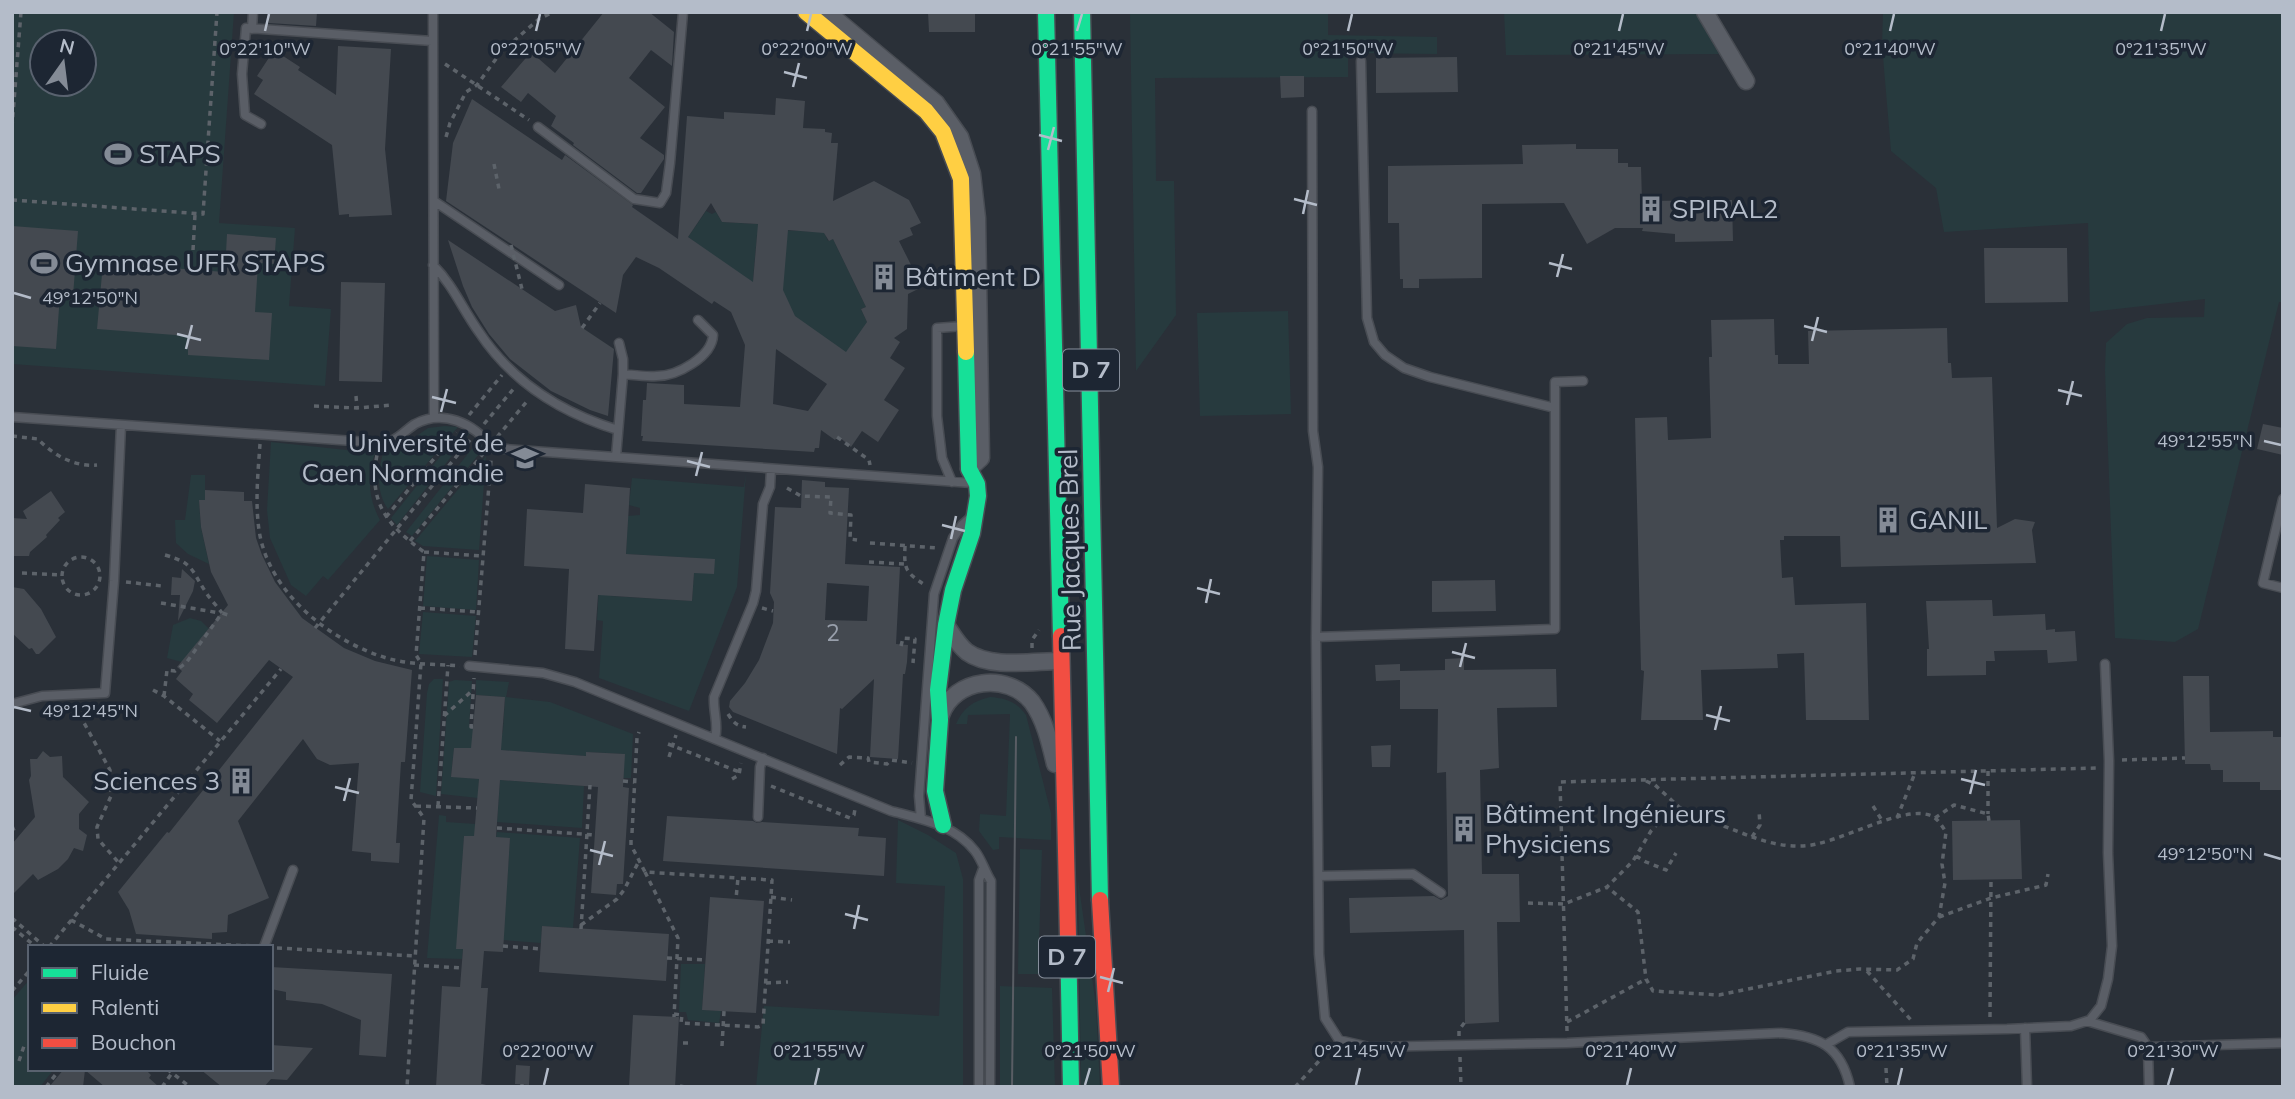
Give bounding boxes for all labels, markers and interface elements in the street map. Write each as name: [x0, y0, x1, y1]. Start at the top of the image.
north arrow: [28, 28, 98, 98]
text: N: [57, 33, 77, 60]
text: 0°22'10"W: [219, 37, 311, 60]
text: 0°22'05"W: [490, 37, 582, 60]
text: 0°22'00"W: [761, 37, 853, 60]
text: 0°21'55"W: [1031, 37, 1123, 60]
text: 0°21'50"W: [1302, 37, 1394, 60]
text: 0°21'45"W: [1573, 37, 1665, 60]
text: 0°21'40"W: [1844, 37, 1936, 60]
text: 0°21'35"W: [2115, 37, 2207, 60]
place label: STAPS: [139, 137, 221, 170]
sports icon: STAPS: [103, 139, 133, 169]
place label: SPIRAL2: [1672, 192, 1778, 225]
building icon: SPIRAL2: [1636, 194, 1666, 224]
place label: Gymnase UFR STAPS: [65, 246, 325, 279]
sports icon: Gymnase UFR STAPS: [29, 248, 59, 278]
place label: Bâtiment D: [905, 260, 1041, 293]
building icon: Bâtiment D: [869, 262, 899, 292]
text: 49°12'50"N: [42, 286, 138, 309]
road number: D 7: [1063, 349, 1119, 390]
place label: Université de Caen Normandie: [302, 426, 504, 489]
text: 49°12'55"N: [2157, 429, 2253, 452]
school or university icon: Université de Caen Normandie: [510, 443, 540, 473]
street label: Rue Jacques Brel: [1051, 449, 1088, 651]
place label: GANIL: [1909, 503, 1987, 536]
building icon: GANIL: [1873, 505, 1903, 535]
house number: 2: [826, 618, 840, 647]
text: 49°12'45"N: [42, 699, 138, 722]
place label: Sciences 3: [93, 764, 220, 797]
building icon: Sciences 3: [226, 766, 256, 796]
place label: Bâtiment Ingénieurs Physiciens: [1485, 797, 1726, 860]
building icon: Bâtiment Ingénieurs Physiciens: [1449, 814, 1479, 844]
text: 49°12'50"N: [2157, 842, 2253, 865]
road number: D 7: [1039, 937, 1095, 978]
legend: [28, 945, 273, 1071]
text: Fluide: [91, 959, 149, 985]
text: Ralenti: [91, 994, 159, 1020]
text: Bouchon: [91, 1029, 176, 1055]
text: 0°22'00"W: [502, 1039, 594, 1062]
text: 0°21'55"W: [773, 1039, 865, 1062]
text: 0°21'50"W: [1044, 1039, 1136, 1062]
text: 0°21'45"W: [1314, 1039, 1406, 1062]
text: 0°21'40"W: [1585, 1039, 1677, 1062]
text: 0°21'35"W: [1856, 1039, 1948, 1062]
text: 0°21'30"W: [2127, 1039, 2219, 1062]

